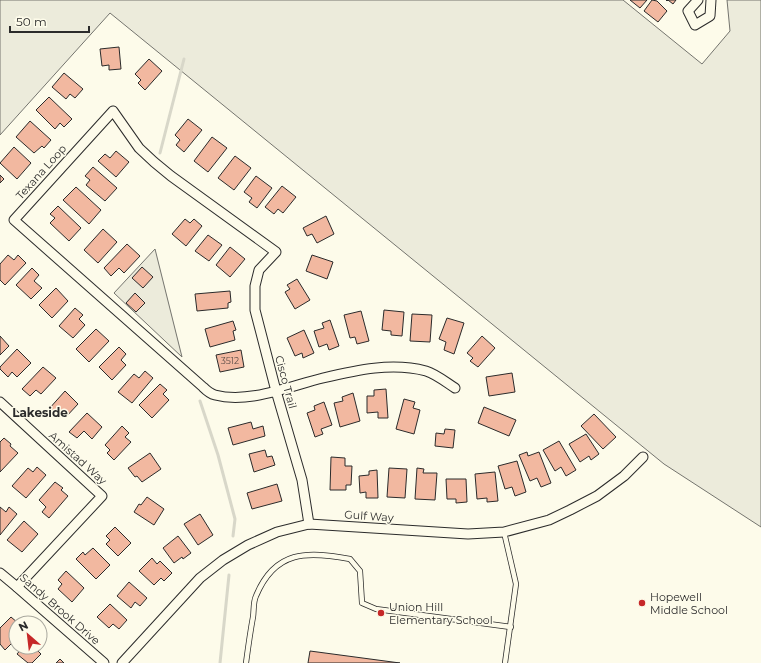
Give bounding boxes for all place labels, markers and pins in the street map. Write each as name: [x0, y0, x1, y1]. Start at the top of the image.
place label: Hopewell Middle School: [650, 590, 728, 617]
marker: Hopewell Middle School: [637, 598, 647, 608]
place label: Union Hill Elementary School: [389, 600, 493, 627]
marker: Union Hill Elementary School: [376, 608, 386, 618]

